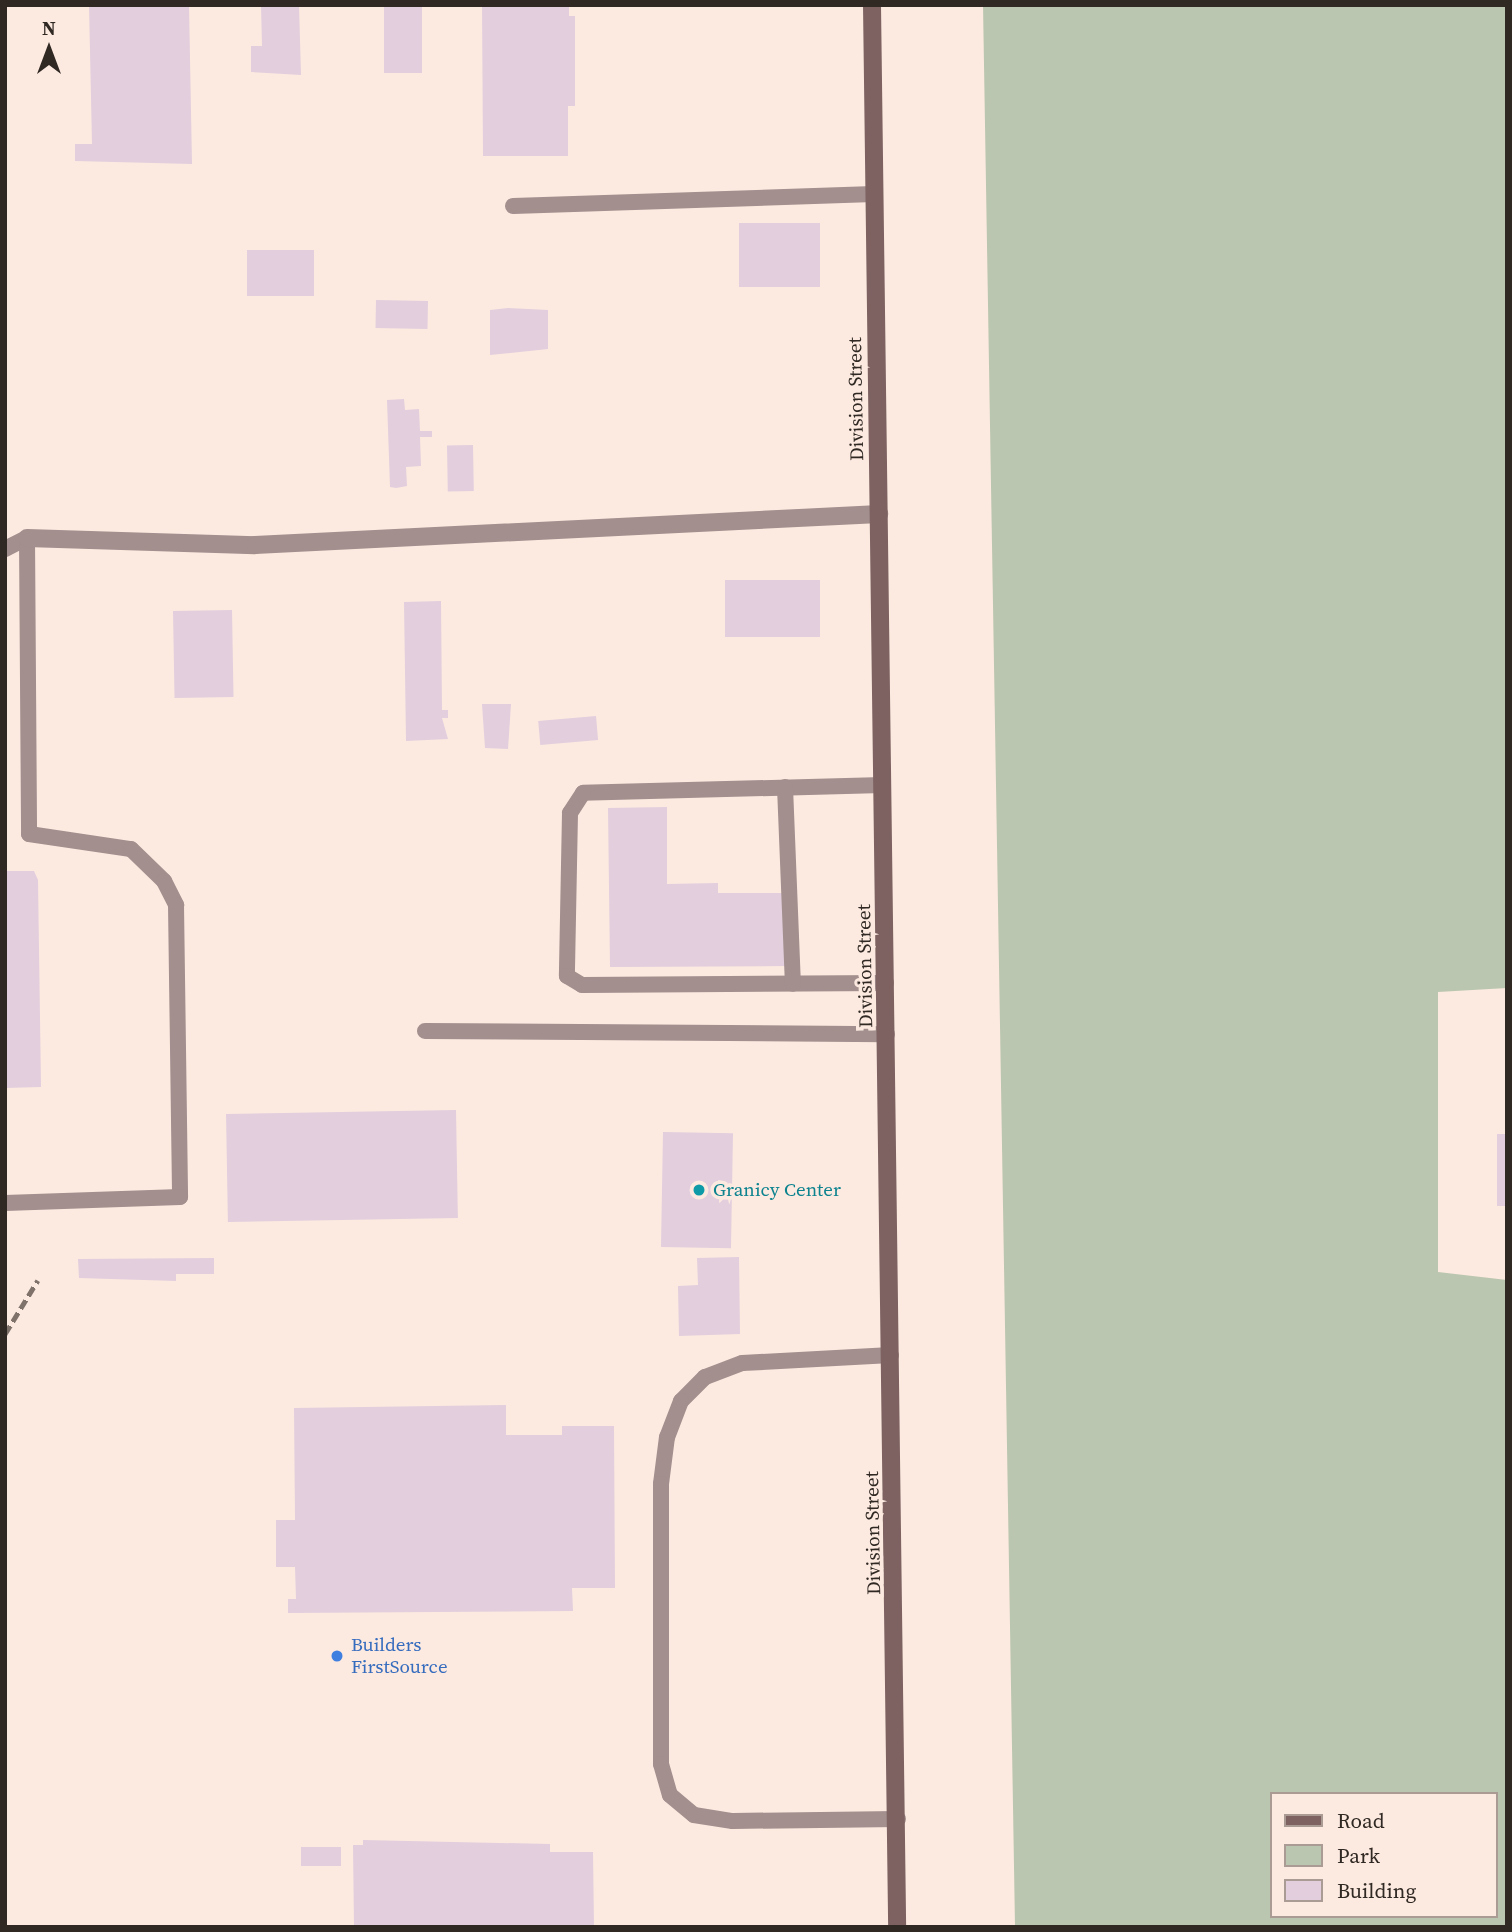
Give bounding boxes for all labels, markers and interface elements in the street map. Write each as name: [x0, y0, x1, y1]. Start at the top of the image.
north arrow: [14, 14, 84, 84]
text: N: [42, 15, 56, 41]
street label: Division Street: [844, 337, 868, 461]
street label: Division Street: [853, 904, 877, 1028]
place label: Granicy Center: [713, 1179, 841, 1201]
marker: Granicy Center: [691, 1182, 707, 1198]
street label: Division Street: [861, 1471, 885, 1595]
place label: Builders FirstSource: [351, 1634, 448, 1678]
marker: Builders FirstSource: [329, 1648, 345, 1664]
legend: [1270, 1792, 1498, 1918]
text: Road: [1337, 1806, 1385, 1835]
text: Park: [1337, 1841, 1380, 1870]
text: Building: [1337, 1876, 1416, 1905]

